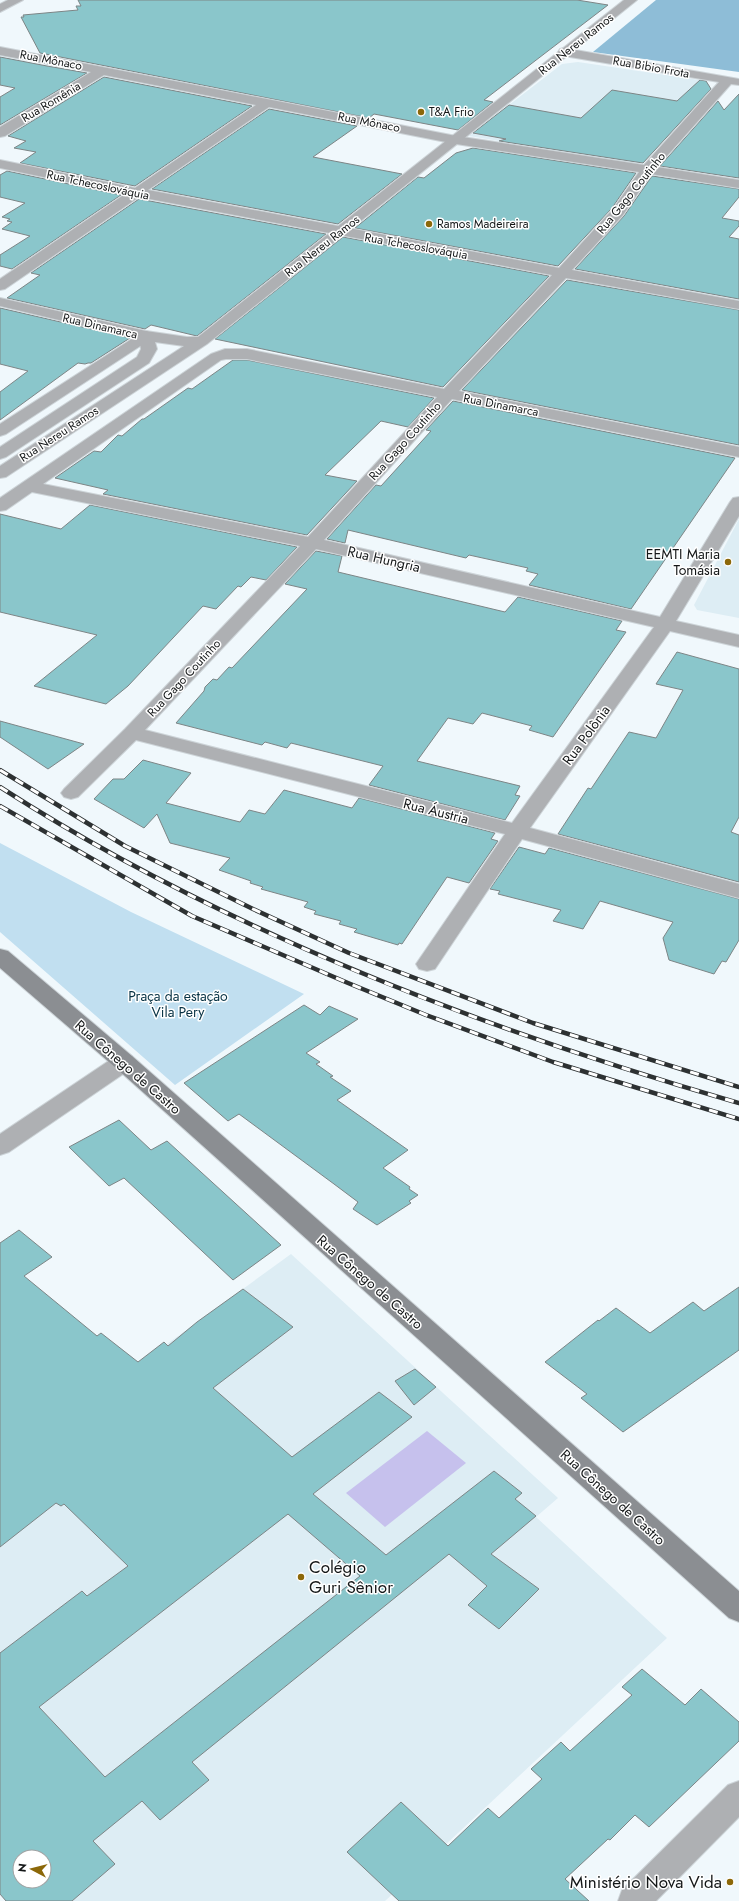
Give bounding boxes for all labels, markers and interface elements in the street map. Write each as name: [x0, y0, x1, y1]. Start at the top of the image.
street label: Rua Nereu Ramos: [535, 9, 618, 79]
street label: Rua Mônaco: [18, 45, 84, 75]
street label: Rua Bibio Frota: [611, 51, 691, 83]
street label: Rua Romênia: [18, 77, 84, 127]
place label: T&A Frio: [429, 103, 474, 121]
street label: Rua Mônaco: [336, 107, 402, 137]
marker: T&A Frio: [416, 107, 426, 117]
street label: Rua Gago Coutinho: [592, 148, 670, 238]
street label: Rua Tchecoslováquia: [45, 165, 151, 205]
street label: Rua Nereu Ramos: [281, 211, 364, 281]
place label: Ramos Madeireira: [437, 215, 529, 233]
marker: Ramos Madeireira: [424, 219, 434, 229]
street label: Rua Tchecoslováquia: [363, 228, 469, 264]
street label: Rua Dinamarca: [61, 309, 139, 343]
street label: Rua Dinamarca: [462, 389, 540, 421]
street label: Rua Gago Coutinho: [365, 397, 446, 484]
street label: Rua Nereu Ramos: [16, 402, 102, 466]
street label: Rua Hungria: [346, 541, 422, 577]
place label: EEMTI Maria Tomásia: [646, 544, 720, 580]
marker: EEMTI Maria Tomásia: [723, 557, 733, 567]
street label: Rua Gago Coutinho: [143, 635, 225, 721]
street label: Rua Polônia: [557, 701, 615, 769]
street label: Rua Áustria: [401, 793, 471, 829]
park label: Praça da estação Vila Pery: [128, 986, 228, 1022]
street label: Rua Cônego de Castro: [71, 1015, 186, 1119]
street label: Rua Cônego de Castro: [313, 1230, 428, 1334]
street label: Rua Cônego de Castro: [556, 1445, 670, 1550]
place label: Colégio Guri Sênior: [309, 1555, 393, 1599]
marker: Colégio Guri Sênior: [296, 1572, 306, 1582]
north arrow: [12, 1849, 52, 1889]
text: N: [14, 1862, 31, 1873]
place label: Ministério Nova Vida: [570, 1870, 722, 1894]
marker: Ministério Nova Vida: [725, 1877, 735, 1887]

